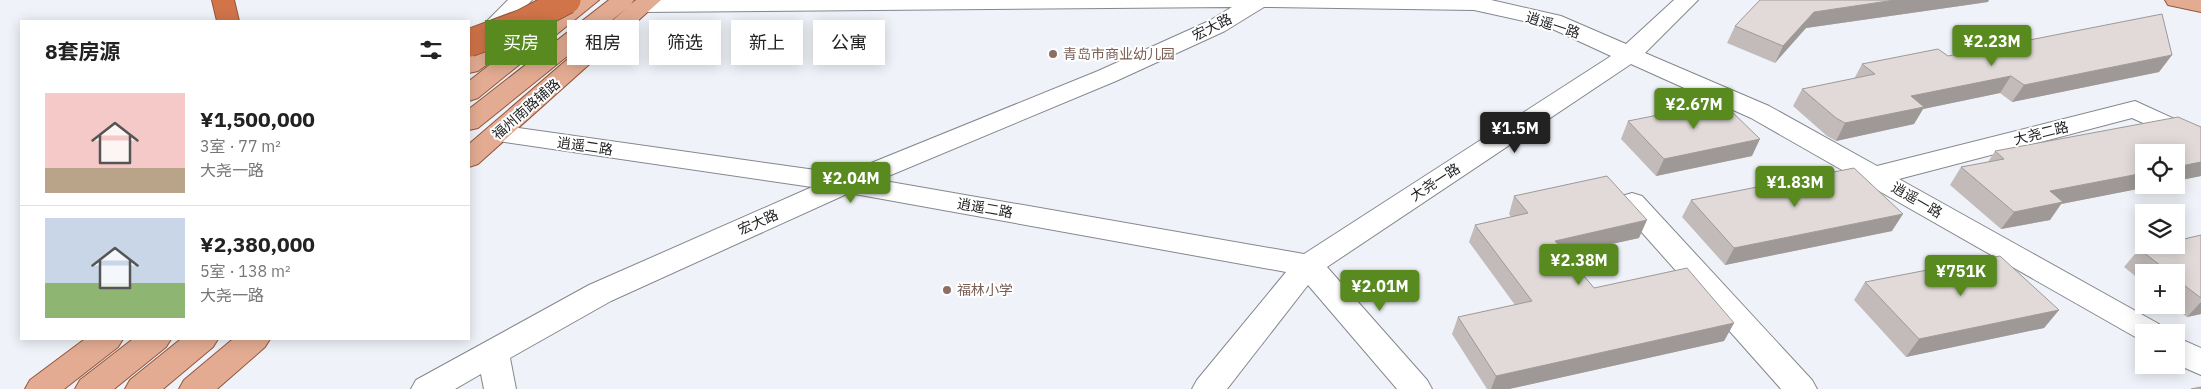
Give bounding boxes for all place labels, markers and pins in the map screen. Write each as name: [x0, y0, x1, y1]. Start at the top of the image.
pin: ¥2.23M: [1951, 24, 2033, 67]
place label: 青岛市商业幼儿园: [1063, 45, 1175, 63]
marker: 青岛市商业幼儿园: [1047, 48, 1059, 60]
pin: ¥2.67M: [1653, 88, 1735, 130]
pin: ¥1.5M: [1480, 112, 1550, 154]
pin: ¥2.04M: [810, 162, 892, 204]
pin: ¥1.83M: [1754, 166, 1836, 208]
pin: ¥2.38M: [1538, 244, 1620, 286]
pin: ¥751K: [1926, 254, 1996, 297]
pin: ¥2.01M: [1339, 270, 1421, 312]
place label: 福林小学: [957, 281, 1013, 299]
marker: 福林小学: [941, 284, 953, 296]

